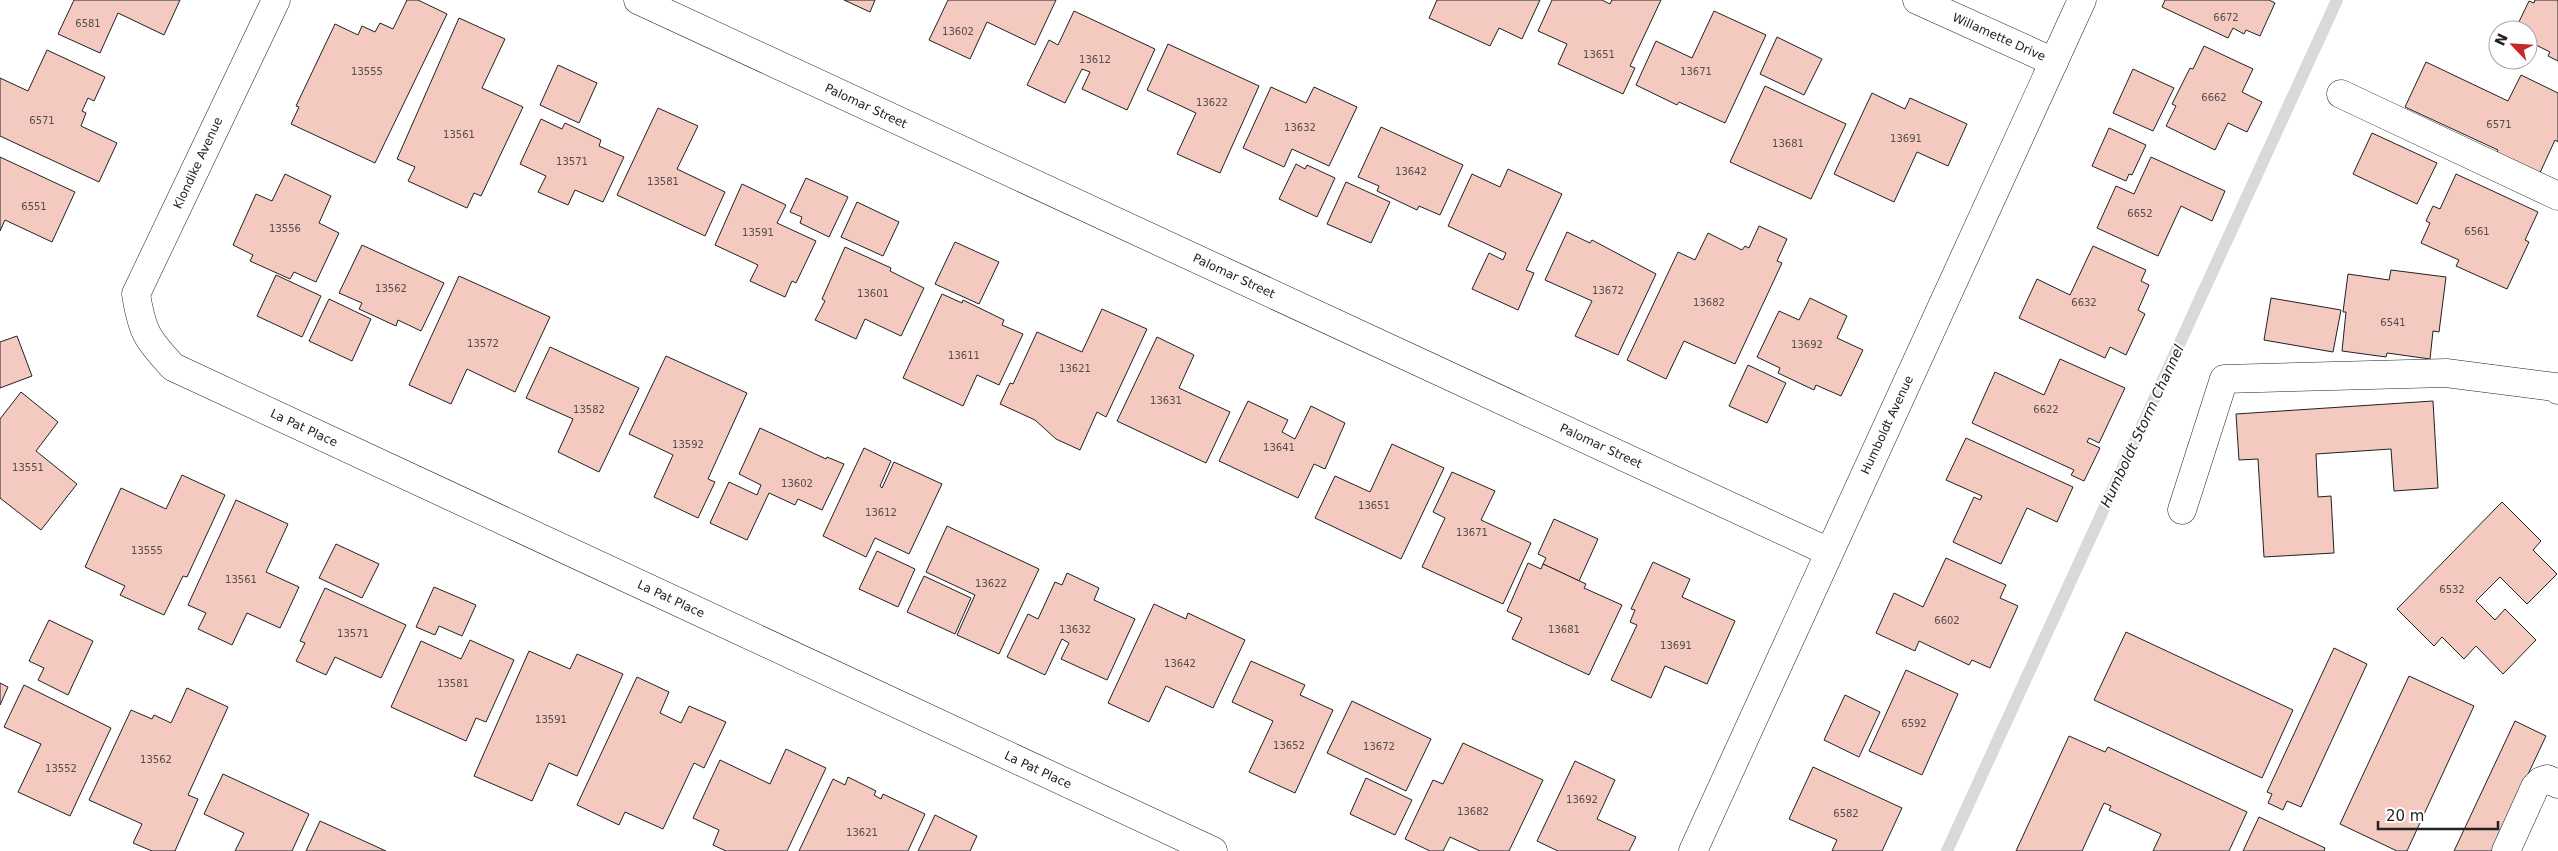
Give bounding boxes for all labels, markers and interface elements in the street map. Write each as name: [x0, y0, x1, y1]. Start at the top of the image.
street label: Willamette Drive: [1950, 10, 2048, 64]
house number: 6672: [2213, 12, 2239, 23]
house number: 6581: [75, 18, 101, 29]
north arrow: [2488, 20, 2538, 70]
house number: 13602: [942, 26, 974, 37]
text: N: [2491, 31, 2511, 48]
house number: 13651: [1583, 49, 1615, 60]
house number: 13612: [1079, 54, 1111, 65]
house number: 13555: [351, 66, 383, 77]
house number: 13671: [1680, 66, 1712, 77]
street label: Palomar Street: [823, 81, 910, 131]
house number: 6662: [2201, 92, 2227, 103]
house number: 13622: [1196, 97, 1228, 108]
house number: 6571: [29, 115, 55, 126]
street label: Klondike Avenue: [171, 115, 225, 211]
house number: 6571: [2486, 119, 2512, 130]
house number: 13632: [1284, 122, 1316, 133]
house number: 13561: [443, 129, 475, 140]
house number: 13691: [1890, 133, 1922, 144]
house number: 13681: [1772, 138, 1804, 149]
house number: 13571: [556, 156, 588, 167]
house number: 13642: [1395, 166, 1427, 177]
house number: 13581: [647, 176, 679, 187]
house number: 6551: [21, 201, 47, 212]
house number: 6652: [2127, 208, 2153, 219]
house number: 13556: [269, 223, 301, 234]
house number: 6561: [2464, 226, 2490, 237]
house number: 13591: [742, 227, 774, 238]
street label: Palomar Street: [1191, 251, 1278, 301]
house number: 13562: [375, 283, 407, 294]
house number: 13672: [1592, 285, 1624, 296]
house number: 13601: [857, 288, 889, 299]
house number: 13682: [1693, 297, 1725, 308]
house number: 6632: [2071, 297, 2097, 308]
house number: 6541: [2380, 317, 2406, 328]
house number: 13572: [467, 338, 499, 349]
house number: 13692: [1791, 339, 1823, 350]
water label: Humboldt Storm Channel: [2097, 342, 2187, 510]
house number: 13611: [948, 350, 980, 361]
house number: 13621: [1059, 363, 1091, 374]
street label: Humboldt Avenue: [1858, 373, 1916, 477]
house number: 13631: [1150, 395, 1182, 406]
house number: 13582: [573, 404, 605, 415]
house number: 6622: [2033, 404, 2059, 415]
street label: La Pat Place: [268, 406, 340, 450]
street label: Palomar Street: [1558, 421, 1645, 471]
house number: 13592: [672, 439, 704, 450]
house number: 13641: [1263, 442, 1295, 453]
house number: 13551: [12, 462, 44, 473]
house number: 13602: [781, 478, 813, 489]
house number: 13651: [1358, 500, 1390, 511]
house number: 13612: [865, 507, 897, 518]
house number: 13671: [1456, 527, 1488, 538]
house number: 13555: [131, 545, 163, 556]
house number: 13561: [225, 574, 257, 585]
street label: La Pat Place: [635, 577, 707, 621]
house number: 13622: [975, 578, 1007, 589]
house number: 6532: [2439, 584, 2465, 595]
house number: 6602: [1934, 615, 1960, 626]
house number: 13632: [1059, 624, 1091, 635]
house number: 13681: [1548, 624, 1580, 635]
house number: 13571: [337, 628, 369, 639]
house number: 13691: [1660, 640, 1692, 651]
house number: 13642: [1164, 658, 1196, 669]
house number: 13581: [437, 678, 469, 689]
house number: 13591: [535, 714, 567, 725]
house number: 6592: [1901, 718, 1927, 729]
house number: 13652: [1273, 740, 1305, 751]
house number: 13672: [1363, 741, 1395, 752]
street label: La Pat Place: [1002, 748, 1074, 792]
house number: 13562: [140, 754, 172, 765]
house number: 13552: [45, 763, 77, 774]
house number: 13692: [1566, 794, 1598, 805]
scale bar: [2378, 798, 2498, 830]
house number: 13682: [1457, 806, 1489, 817]
text: 20 m: [2386, 807, 2424, 825]
house number: 6582: [1833, 808, 1859, 819]
house number: 13621: [846, 827, 878, 838]

